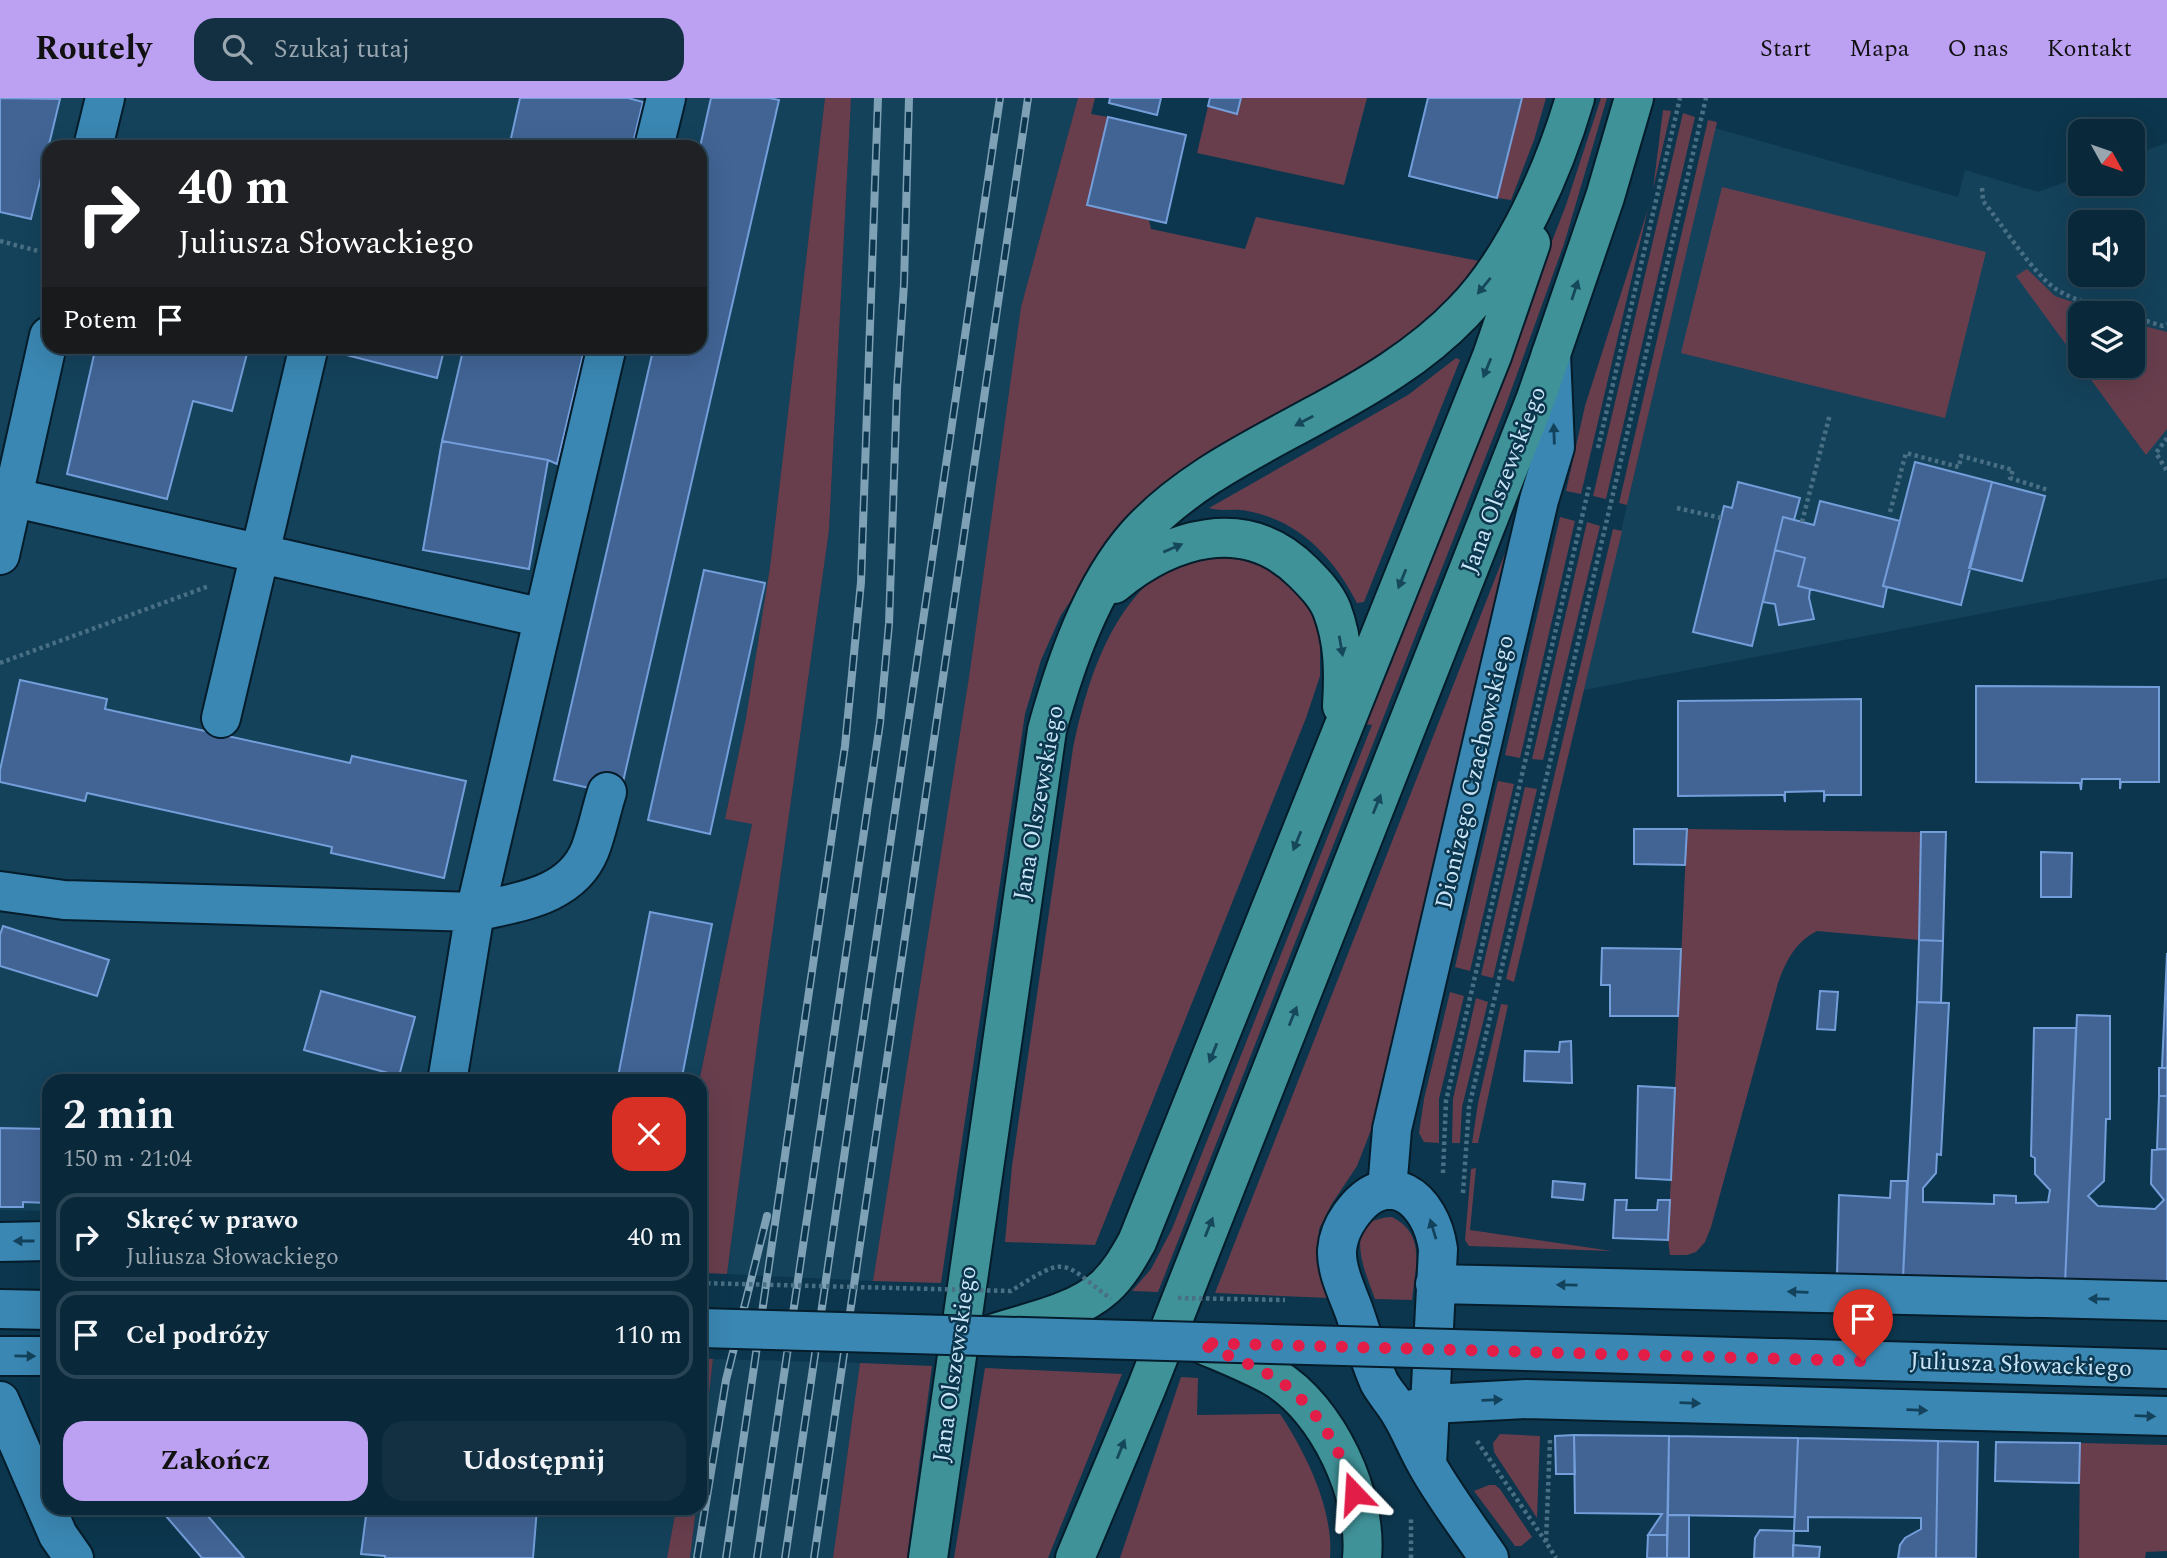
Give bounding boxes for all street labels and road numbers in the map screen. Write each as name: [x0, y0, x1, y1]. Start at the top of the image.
street label: Jana Olszewskiego: [1452, 381, 1556, 579]
street label: Dionizego Czachowskiego: [1426, 631, 1524, 913]
street label: Jana Olszewskiego: [1004, 702, 1074, 904]
street label: Jana Olszewskiego: [923, 1264, 987, 1464]
street label: Juliusza Słowackiego: [1909, 1343, 2133, 1387]

